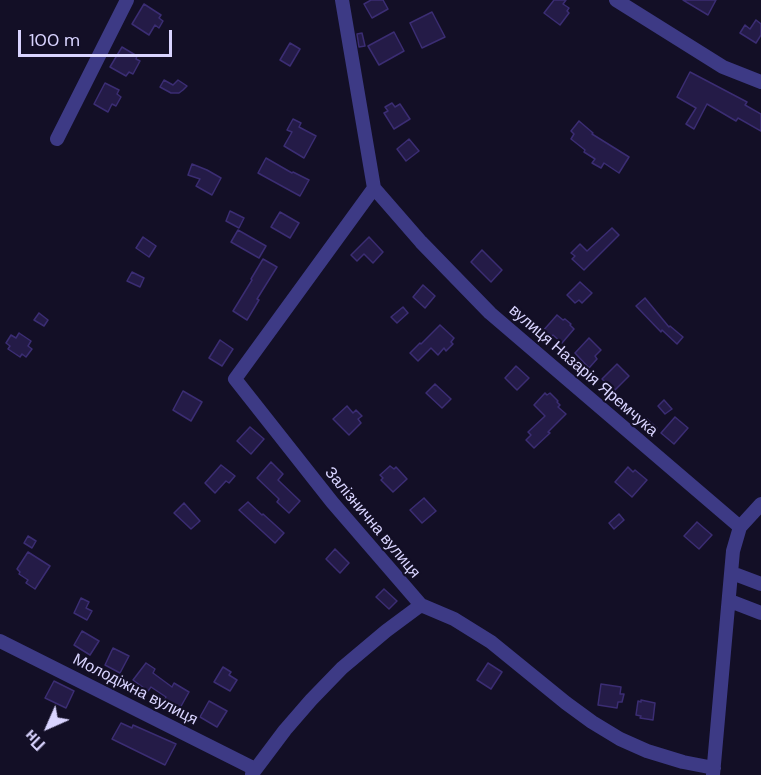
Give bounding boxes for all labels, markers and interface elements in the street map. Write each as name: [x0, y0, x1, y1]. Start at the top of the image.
scale bar: [21, 18, 176, 56]
text: 100 m: [29, 28, 80, 52]
street label: вулиця Назарія Яремчука: [505, 301, 661, 441]
street label: Залізнична вулиця: [320, 464, 424, 582]
street label: Молодіжна вулиця: [69, 650, 201, 730]
north arrow: [18, 697, 78, 757]
text: Пн: [20, 725, 50, 755]

